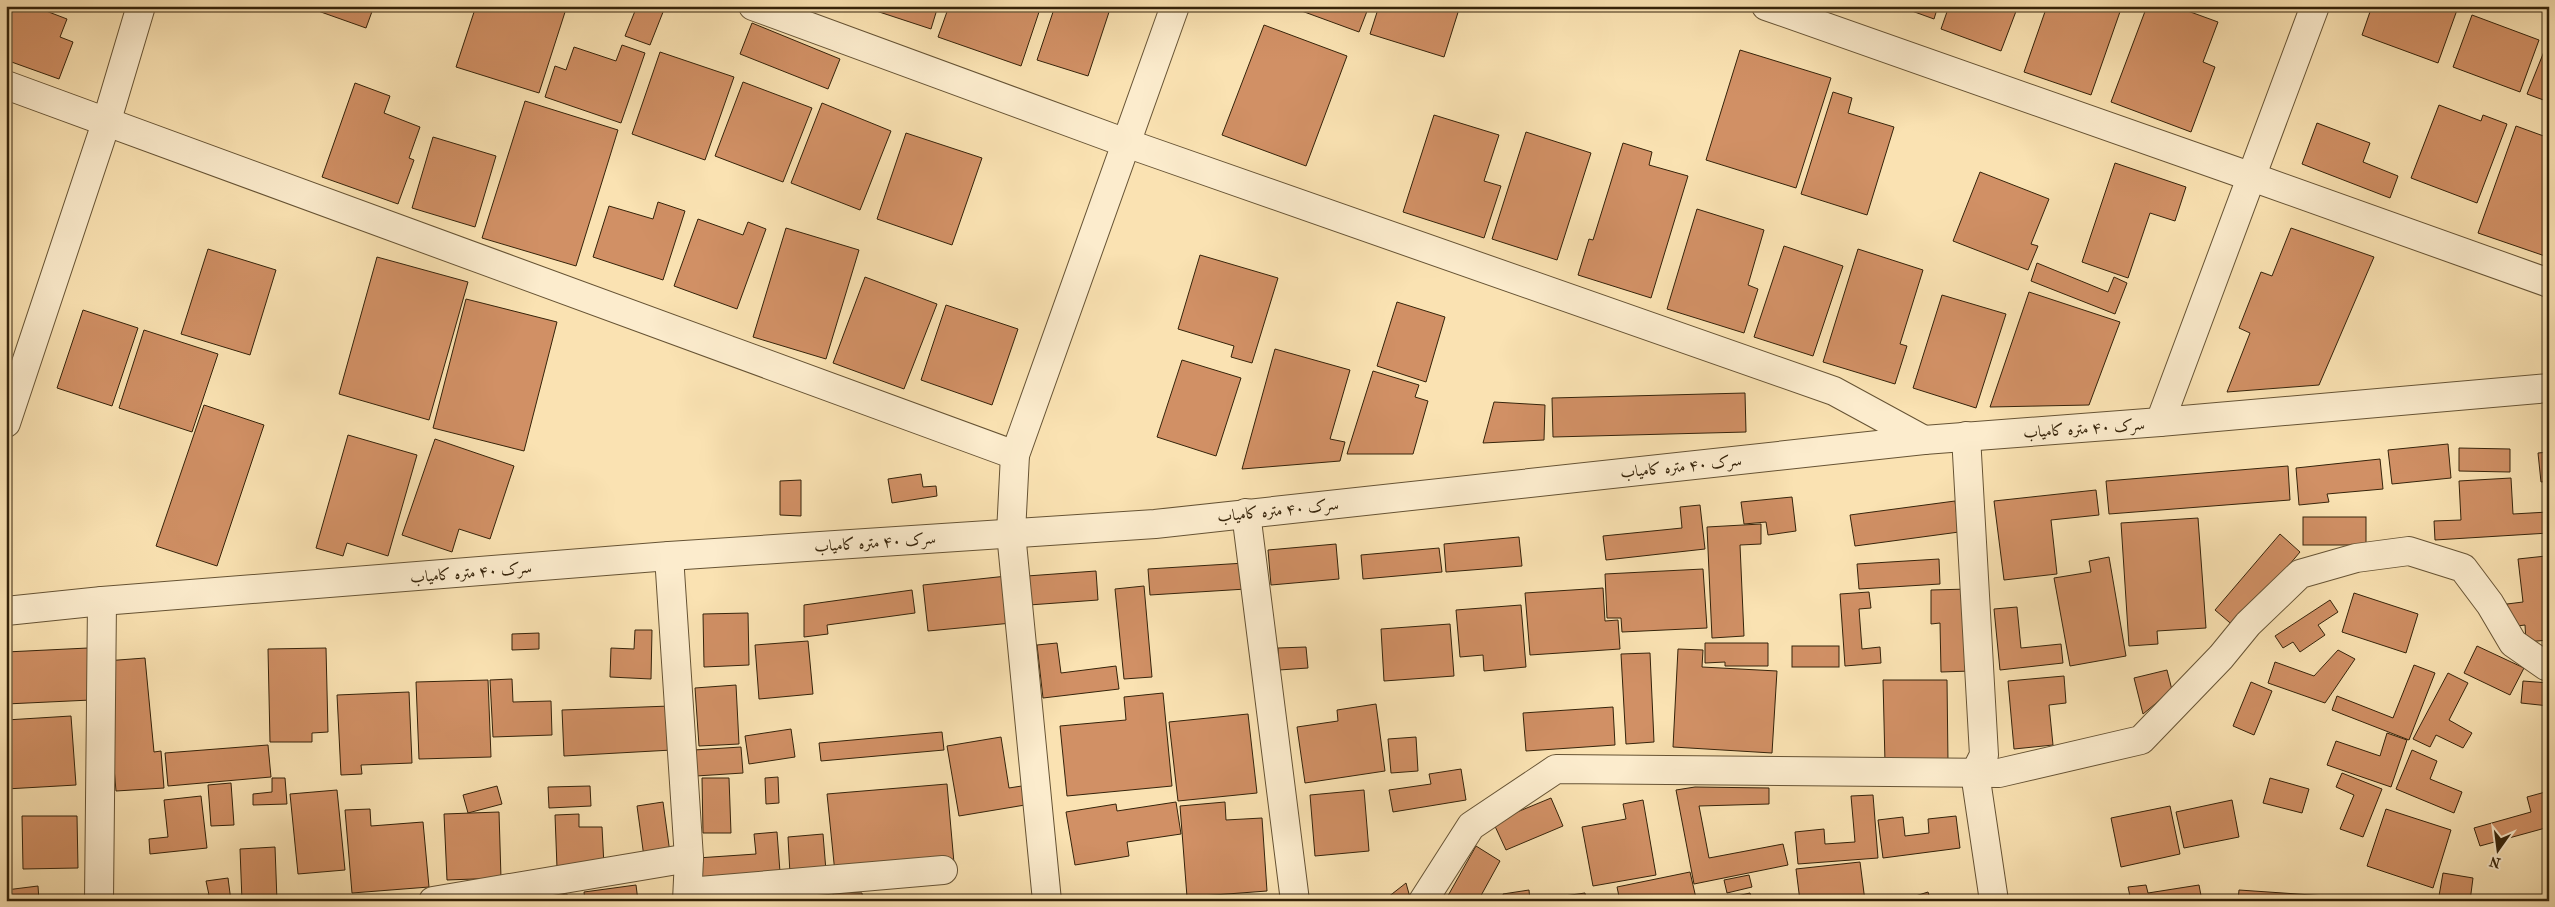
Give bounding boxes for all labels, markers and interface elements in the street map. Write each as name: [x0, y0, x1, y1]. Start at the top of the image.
street label: سرک ۴۰ متره کامیاب: [2022, 414, 2146, 443]
street label: سرک ۴۰ متره کامیاب: [1619, 450, 1743, 483]
street label: سرک ۴۰ متره کامیاب: [1216, 494, 1340, 527]
street label: سرک ۴۰ متره کامیاب: [813, 528, 937, 557]
street label: سرک ۴۰ متره کامیاب: [409, 557, 533, 588]
north arrow: [2472, 824, 2522, 874]
text: N: [2487, 853, 2502, 872]

